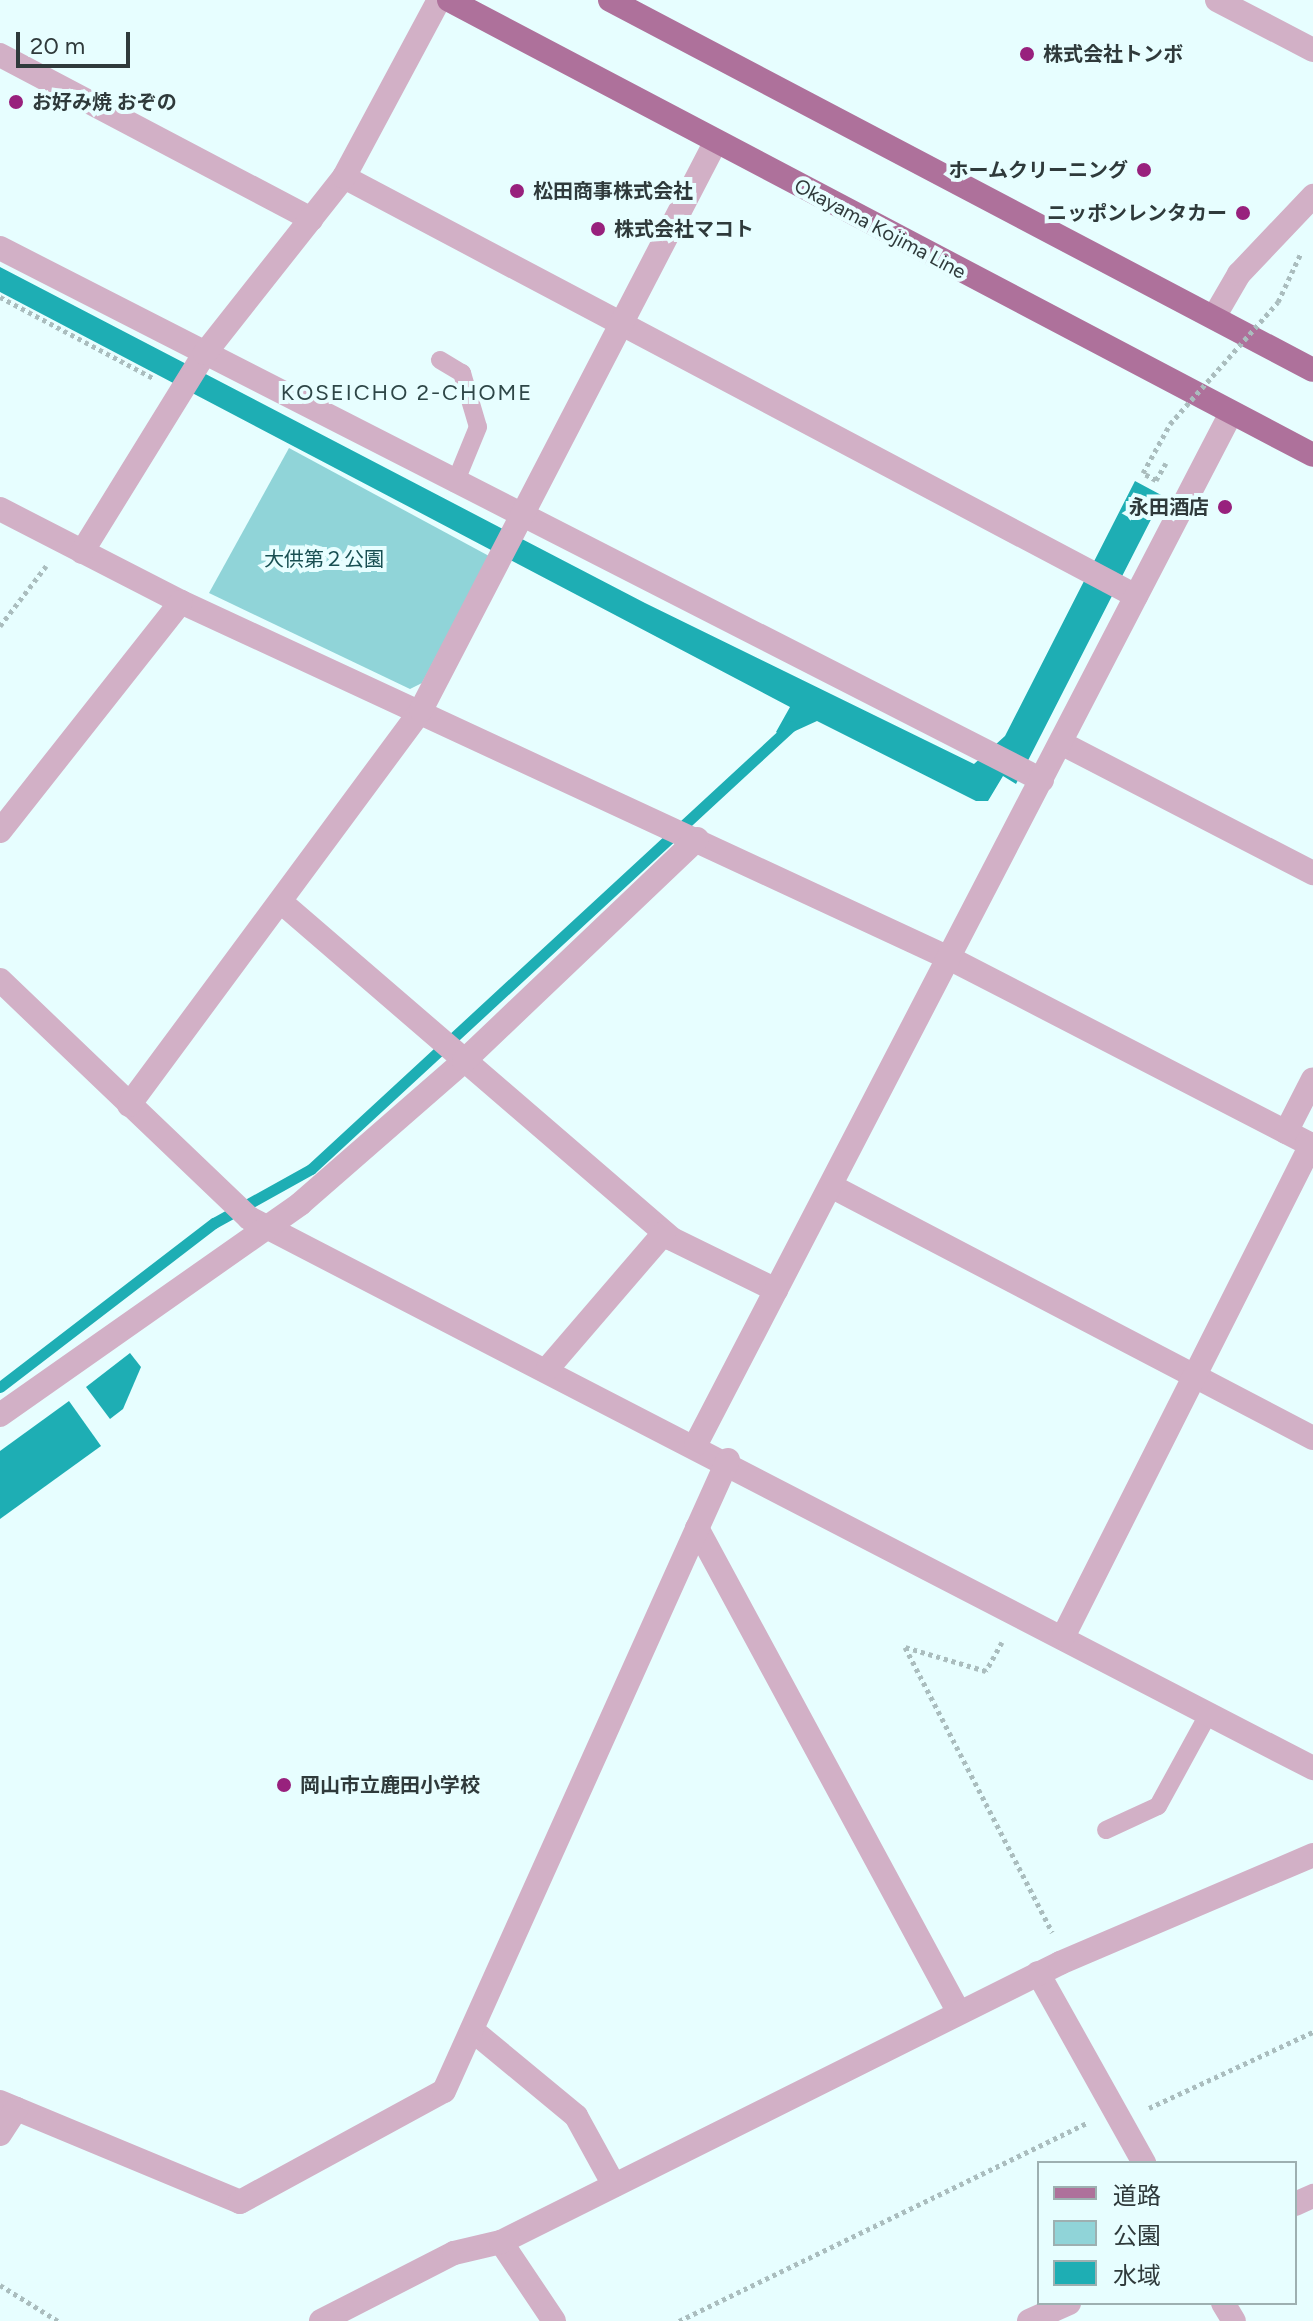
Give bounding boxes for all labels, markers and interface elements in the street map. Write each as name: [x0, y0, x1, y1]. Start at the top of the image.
scale bar: [20, 16, 134, 66]
text: 20 m: [30, 31, 85, 60]
place label: 株式会社トンボ: [1043, 42, 1183, 66]
marker: 株式会社トンボ: [1018, 45, 1036, 63]
place label: お好み焼 おぞの: [32, 90, 177, 114]
marker: お好み焼 おぞの: [7, 93, 25, 111]
place label: ホームクリーニング: [948, 158, 1128, 182]
marker: ホームクリーニング: [1135, 161, 1153, 179]
street label: Okayama Kojima Line: [790, 174, 970, 284]
place label: 松田商事株式会社: [533, 179, 693, 203]
marker: 松田商事株式会社: [508, 182, 526, 200]
place label: ニッポンレンタカー: [1047, 201, 1227, 225]
marker: ニッポンレンタカー: [1234, 204, 1252, 222]
place label: 株式会社マコト: [614, 217, 754, 241]
marker: 株式会社マコト: [589, 220, 607, 238]
district label: KOSEICHO 2-CHOME: [281, 380, 533, 406]
place label: 永田酒店: [1129, 495, 1209, 519]
marker: 永田酒店: [1216, 498, 1234, 516]
park label: 大供第２公園: [264, 547, 384, 571]
place label: 岡山市立鹿田小学校: [300, 1773, 480, 1797]
marker: 岡山市立鹿田小学校: [275, 1776, 293, 1794]
legend: [1037, 2161, 1297, 2305]
text: 道路: [1113, 2181, 1161, 2210]
text: 公園: [1113, 2221, 1161, 2250]
text: 水域: [1113, 2261, 1161, 2290]

